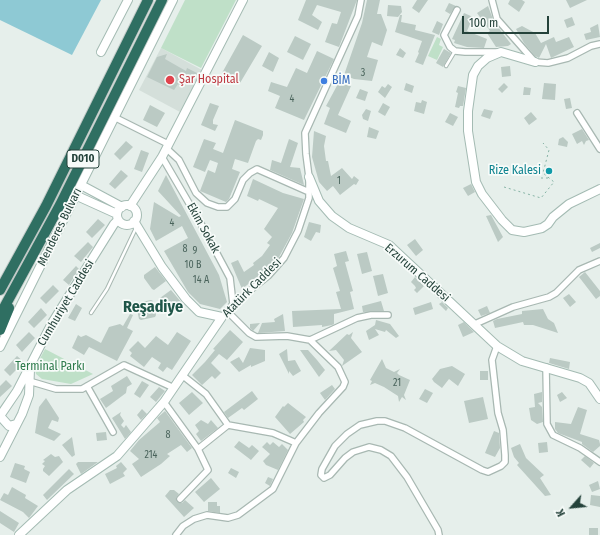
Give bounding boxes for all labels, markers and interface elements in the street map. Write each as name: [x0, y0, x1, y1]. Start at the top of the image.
scale bar: [464, 8, 551, 34]
text: 100 m: [469, 16, 498, 30]
house number: 3: [361, 67, 365, 79]
place label: Şar Hospital: [179, 73, 239, 87]
marker: Şar Hospital: [164, 74, 176, 86]
place label: BİM: [332, 74, 350, 88]
marker: BİM: [319, 76, 329, 86]
house number: 4: [290, 93, 294, 105]
road number: D010: [67, 150, 99, 168]
place label: Rize Kalesi: [489, 164, 541, 178]
marker: Rize Kalesi: [544, 166, 554, 176]
house number: 1: [337, 175, 341, 187]
street label: Menderes Bulvarı: [35, 186, 85, 268]
street label: Ekim Sokak: [183, 200, 223, 256]
house number: 4: [170, 217, 174, 229]
street label: Erzurum Caddesi: [381, 241, 453, 305]
house number: 8: [183, 243, 187, 255]
house number: 9: [193, 245, 197, 257]
street label: Atatürk Caddesi: [219, 255, 285, 321]
street label: Cumhuriyet Caddesi: [35, 257, 97, 349]
house number: 10 B: [185, 259, 201, 271]
house number: 14 A: [193, 274, 209, 286]
district label: Reşadiye: [123, 298, 183, 318]
park label: Terminal Parkı: [15, 360, 85, 374]
house number: 21: [393, 377, 401, 389]
house number: 8: [166, 429, 170, 441]
house number: 214: [145, 449, 157, 461]
north arrow: [552, 487, 592, 527]
text: K: [554, 507, 568, 518]

